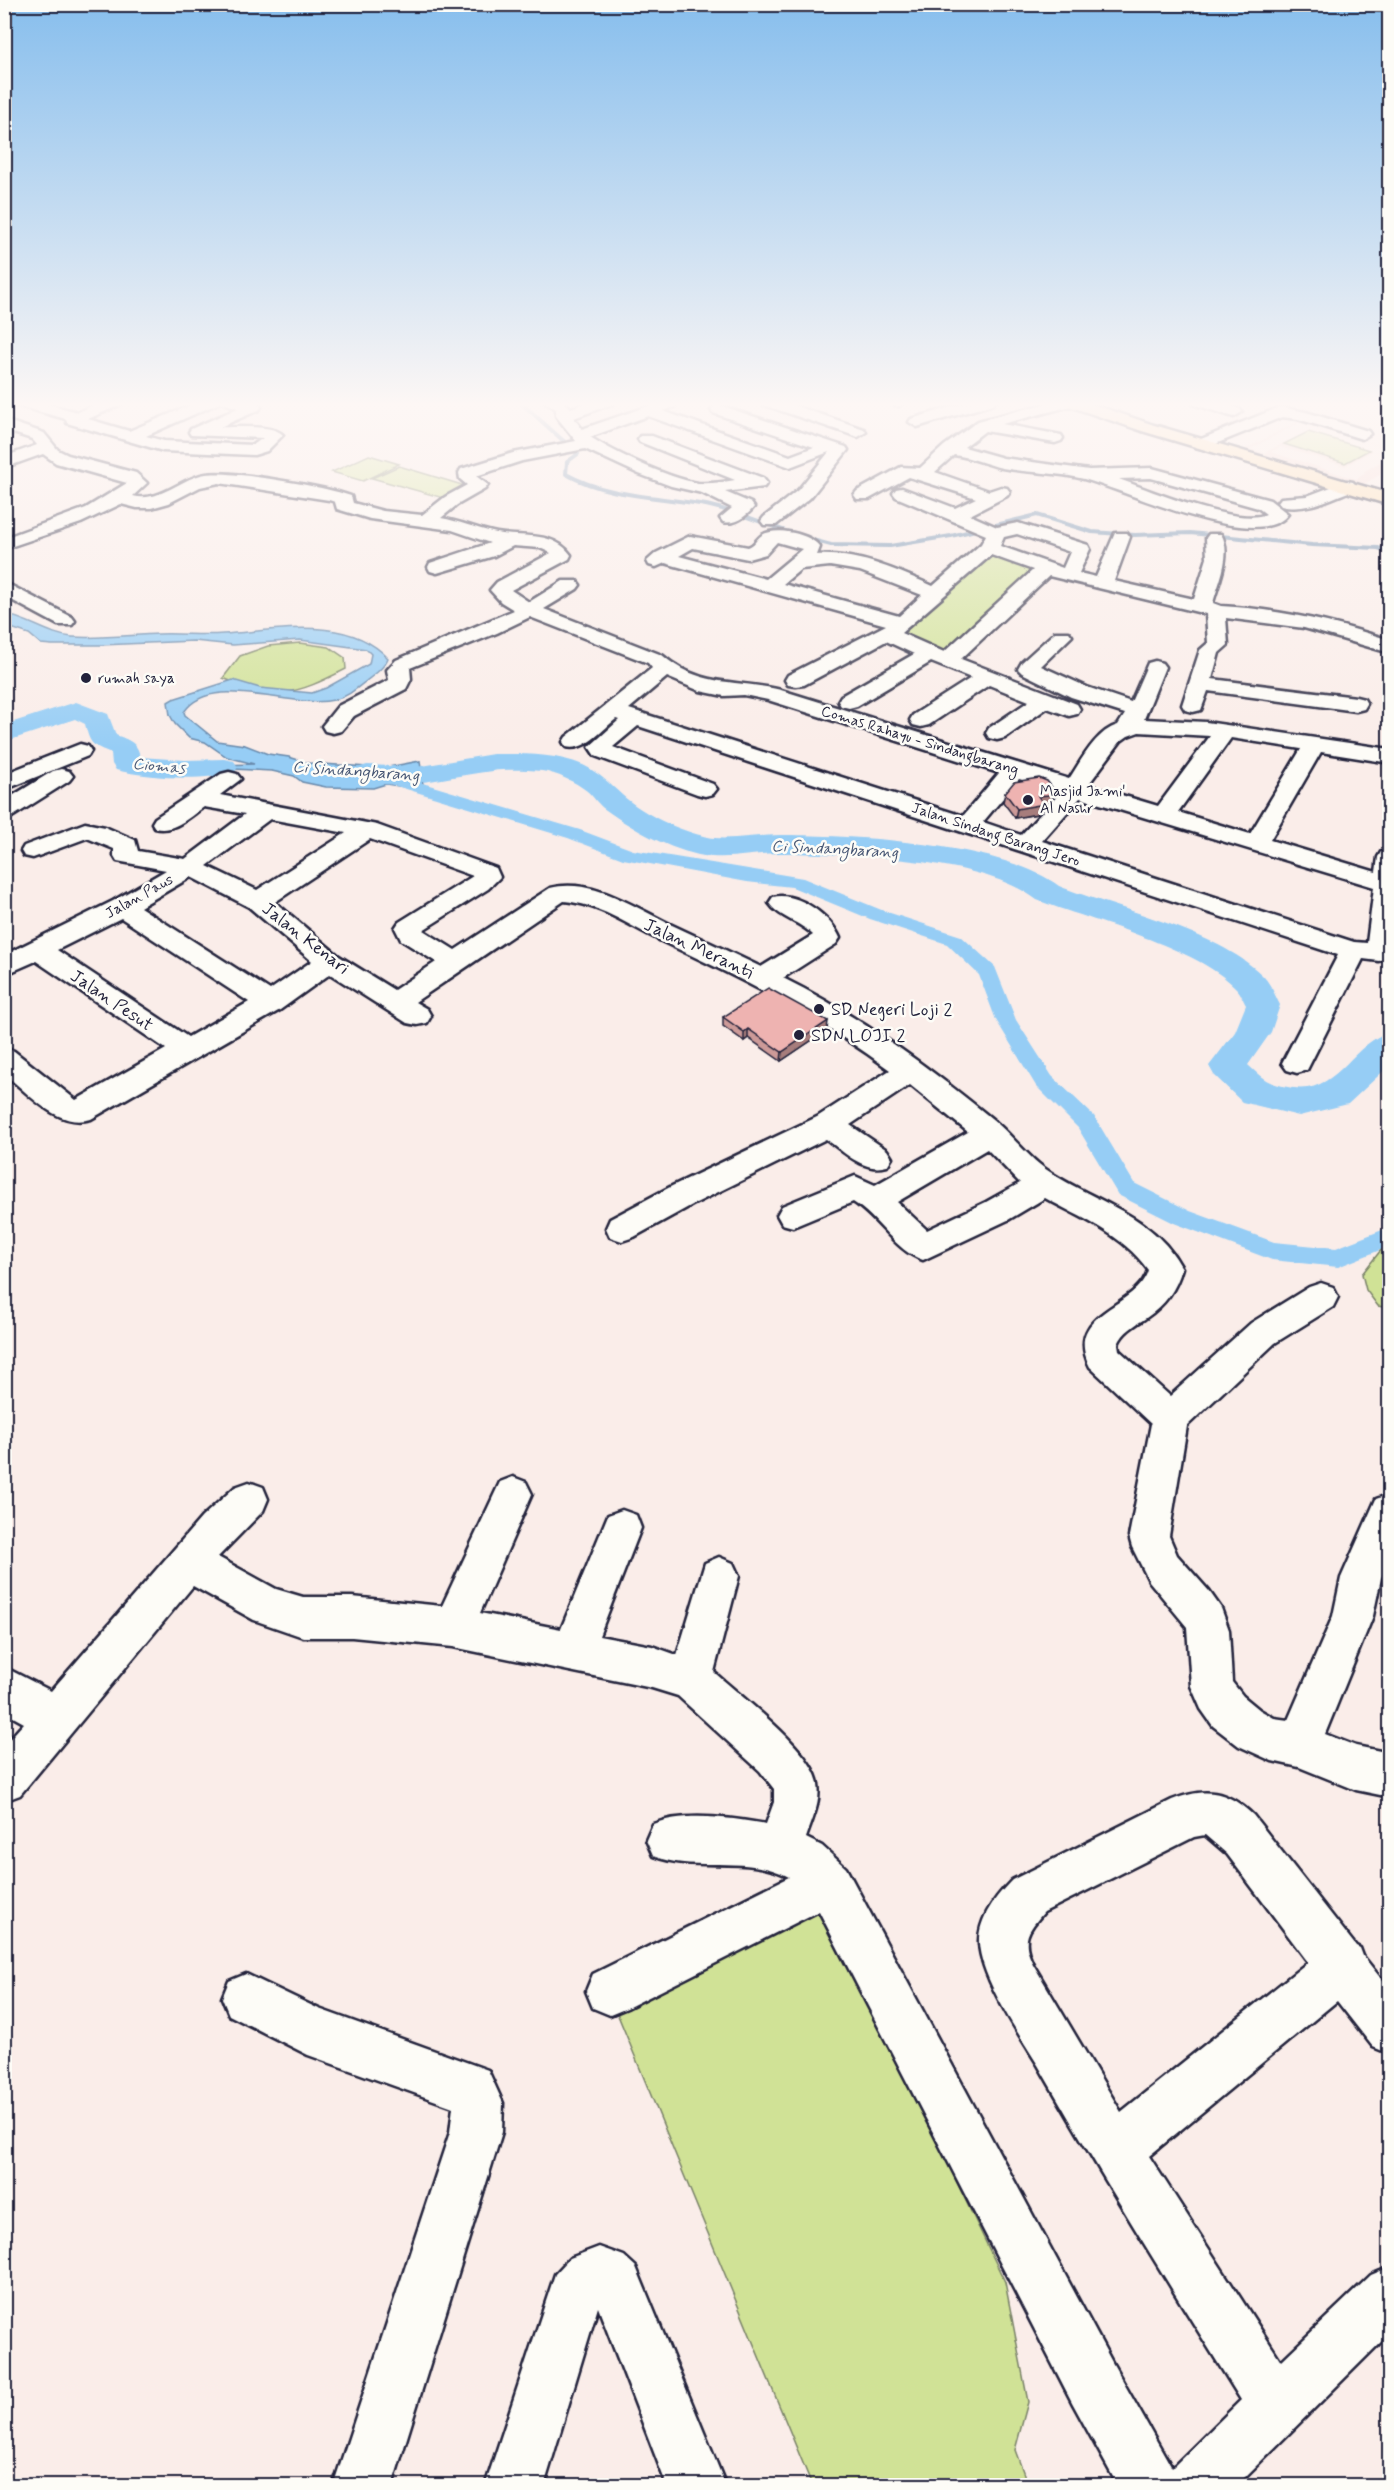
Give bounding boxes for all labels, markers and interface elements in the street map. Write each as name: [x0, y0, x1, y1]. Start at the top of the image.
place label: rumah saya: [98, 669, 175, 689]
marker: rumah saya: [79, 671, 93, 685]
street label: Comas Rahayu - Sindangbarang: [818, 701, 1021, 782]
water label: Ciomas: [132, 753, 188, 780]
water label: Ci Sindangbarang: [292, 757, 421, 788]
place label: Masjid Jami' Al Nashr: [1040, 782, 1126, 819]
marker: Masjid Jami' Al Nashr: [1021, 793, 1035, 807]
street label: Jalan Sindang Barang Jero: [908, 798, 1083, 873]
water label: Ci Sindangbarang: [771, 836, 900, 865]
street label: Jalan Paus: [102, 870, 177, 924]
street label: Jalan Kenari: [257, 897, 354, 981]
street label: Jalan Meranti: [640, 913, 758, 985]
street label: Jalan Pesut: [65, 964, 157, 1037]
place label: SD Negeri Loji 2: [831, 998, 952, 1022]
marker: SD Negeri Loji 2: [812, 1002, 826, 1016]
place label: SDN LOJI 2: [811, 1024, 906, 1048]
marker: SDN LOJI 2: [792, 1028, 806, 1042]

